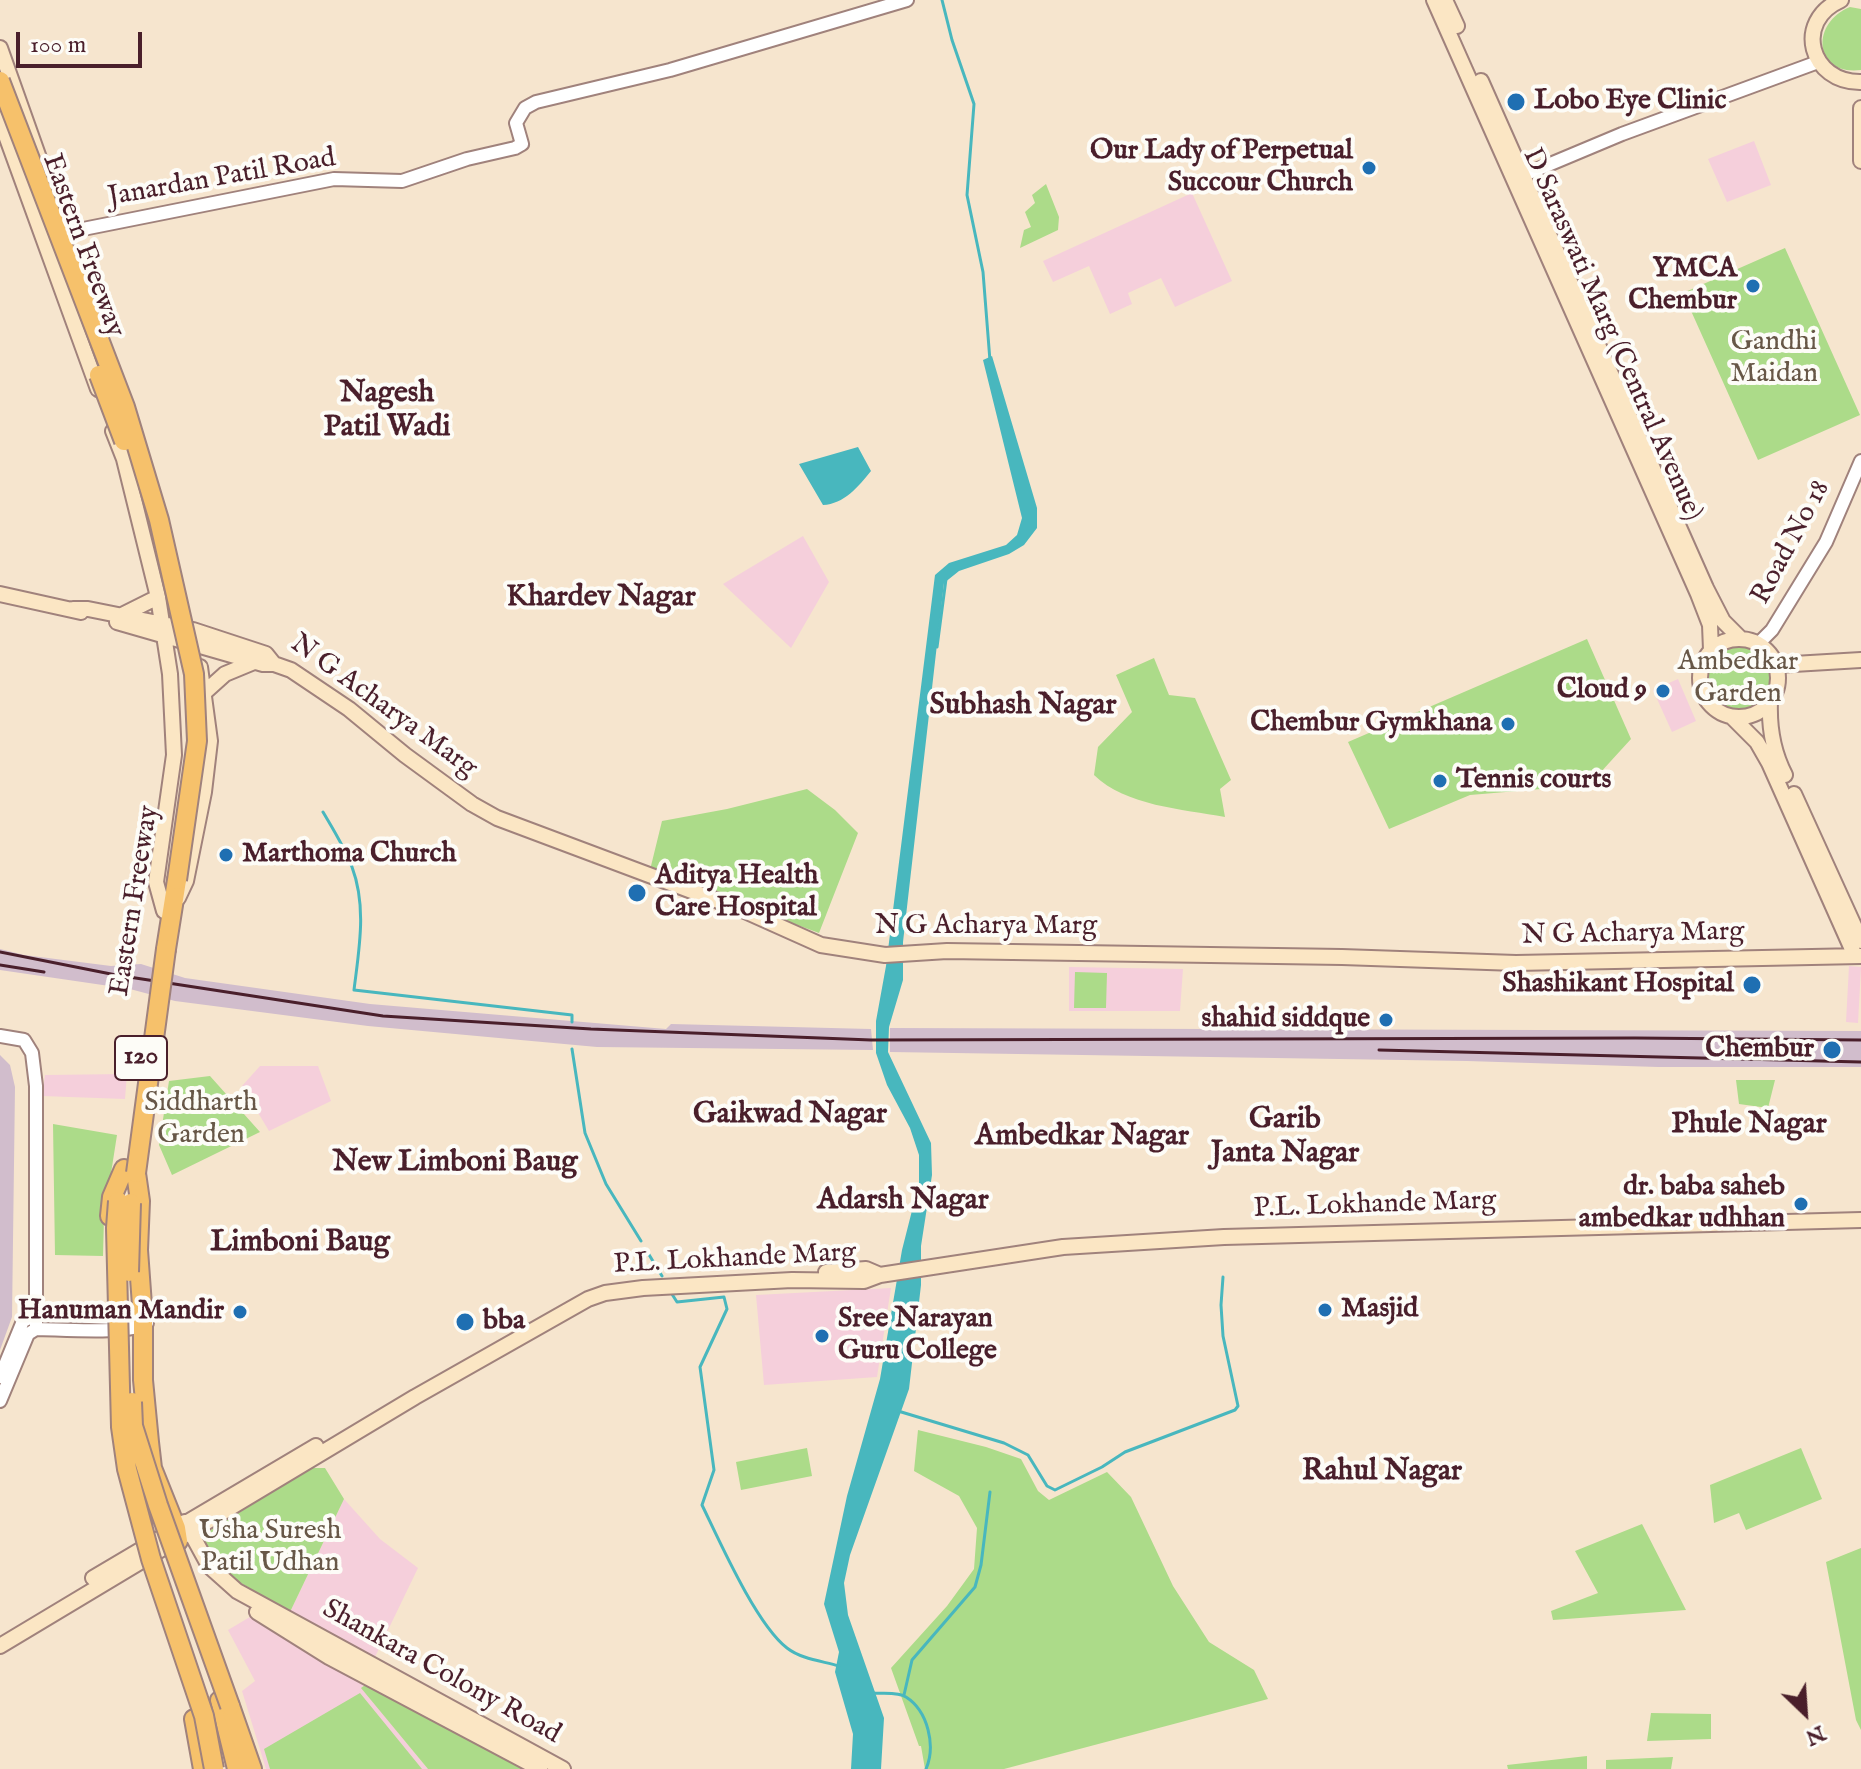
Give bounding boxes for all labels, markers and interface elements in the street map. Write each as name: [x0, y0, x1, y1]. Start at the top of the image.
scale bar: [20, 16, 146, 66]
text: 100 m: [30, 30, 86, 61]
place label: Lobo Eye Clinic: [1534, 85, 1726, 119]
marker: Lobo Eye Clinic: [1505, 91, 1527, 113]
place label: Our Lady of Perpetual Succour Church: [1090, 135, 1353, 201]
street label: Janardan Patil Road: [106, 142, 338, 216]
street label: D Saraswati Marg (Central Avenue): [1513, 143, 1709, 527]
street label: Eastern Freeway: [33, 150, 131, 342]
marker: Our Lady of Perpetual Succour Church: [1360, 159, 1378, 177]
place label: YMCA Chembur: [1628, 253, 1737, 319]
marker: YMCA Chembur: [1744, 277, 1762, 295]
park label: Gandhi Maidan: [1730, 326, 1818, 392]
district label: Nagesh Patil Wadi: [324, 377, 450, 448]
street label: Road No 18: [1745, 475, 1839, 611]
district label: Khardev Nagar: [506, 581, 696, 617]
street label: N G Acharya Marg: [283, 628, 483, 786]
park label: Ambedkar Garden: [1678, 646, 1798, 712]
place label: Cloud 9: [1557, 674, 1647, 708]
marker: Cloud 9: [1654, 682, 1672, 700]
district label: Subhash Nagar: [929, 689, 1117, 725]
place label: Chembur Gymkhana: [1250, 707, 1492, 741]
marker: Chembur Gymkhana: [1499, 715, 1517, 733]
place label: Tennis courts: [1456, 764, 1611, 798]
marker: Tennis courts: [1431, 772, 1449, 790]
street label: Eastern Freeway: [104, 803, 168, 999]
place label: Marthoma Church: [242, 838, 457, 872]
marker: Marthoma Church: [217, 846, 235, 864]
place label: Aditya Health Care Hospital: [655, 860, 818, 926]
marker: Aditya Health Care Hospital: [626, 882, 648, 904]
street label: N G Acharya Marg: [875, 910, 1097, 944]
street label: N G Acharya Marg: [1521, 916, 1745, 954]
place label: Shashikant Hospital: [1502, 968, 1734, 1002]
marker: Shashikant Hospital: [1741, 974, 1763, 996]
place label: shahid siddque: [1202, 1003, 1370, 1037]
marker: shahid siddque: [1377, 1011, 1395, 1029]
place label: Chembur: [1705, 1033, 1814, 1067]
road number: 120: [115, 1036, 167, 1080]
marker: Chembur: [1821, 1039, 1843, 1061]
park label: Siddharth Garden: [144, 1087, 258, 1153]
district label: Gaikwad Nagar: [693, 1098, 887, 1134]
district label: Garib Janta Nagar: [1211, 1103, 1359, 1174]
district label: Phule Nagar: [1671, 1108, 1827, 1144]
district label: Ambedkar Nagar: [975, 1120, 1189, 1156]
district label: New Limboni Baug: [333, 1146, 577, 1182]
place label: dr. baba saheb ambedkar udhhan: [1579, 1171, 1785, 1237]
district label: Adarsh Nagar: [817, 1184, 989, 1220]
street label: P.L. Lokhande Marg: [1253, 1185, 1497, 1227]
marker: dr. baba saheb ambedkar udhhan: [1792, 1195, 1810, 1213]
district label: Limboni Baug: [210, 1226, 390, 1262]
street label: P.L. Lokhande Marg: [613, 1237, 857, 1283]
place label: Masjid: [1341, 1293, 1418, 1327]
place label: Hanuman Mandir: [18, 1295, 224, 1329]
marker: Masjid: [1316, 1301, 1334, 1319]
marker: Hanuman Mandir: [231, 1303, 249, 1321]
place label: Sree Narayan Guru College: [838, 1303, 997, 1369]
place label: bba: [483, 1305, 525, 1339]
marker: bba: [454, 1311, 476, 1333]
marker: Sree Narayan Guru College: [813, 1327, 831, 1345]
district label: Rahul Nagar: [1302, 1455, 1462, 1491]
park label: Usha Suresh Patil Udhan: [199, 1515, 341, 1581]
street label: Shankara Colony Road: [316, 1594, 566, 1752]
north arrow: [1765, 1673, 1845, 1753]
text: N: [1801, 1718, 1830, 1751]

